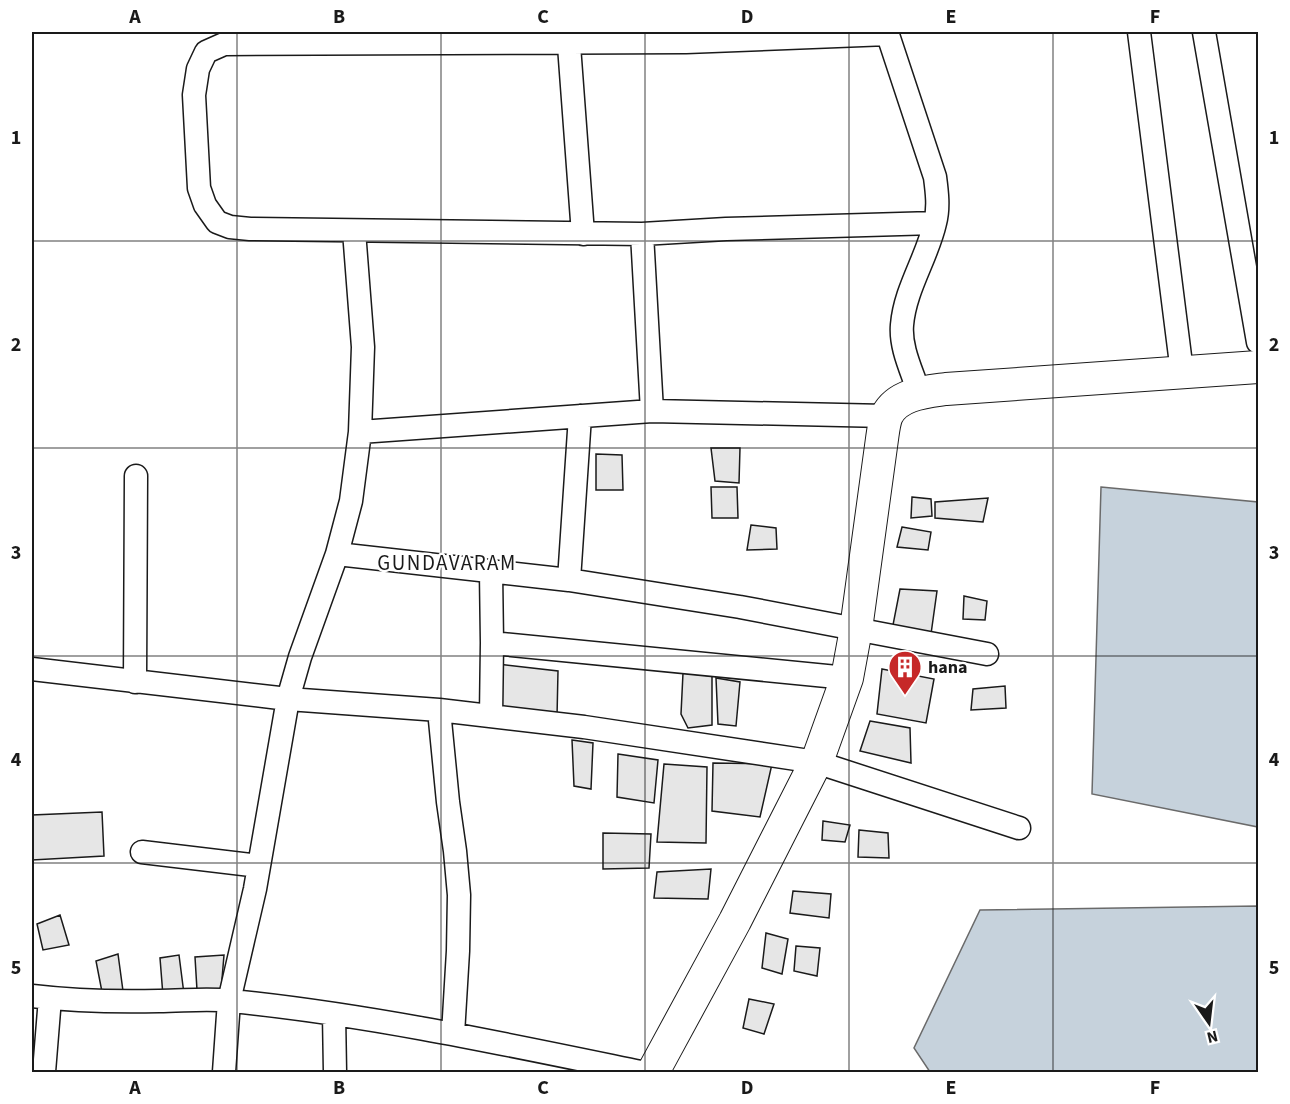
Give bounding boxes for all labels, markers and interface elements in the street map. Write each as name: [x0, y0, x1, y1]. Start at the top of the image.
text: A: [128, 3, 141, 31]
text: B: [333, 3, 345, 31]
text: C: [537, 3, 549, 31]
text: D: [741, 3, 753, 31]
text: E: [946, 3, 956, 31]
text: F: [1150, 3, 1160, 31]
text: 1: [11, 124, 21, 152]
text: 1: [1269, 124, 1279, 152]
text: 2: [11, 331, 21, 359]
text: 2: [1269, 331, 1279, 359]
text: 3: [11, 539, 21, 567]
text: 3: [1269, 539, 1279, 567]
district label: GUNDAVARAM: [377, 548, 517, 578]
building icon: hana: [887, 649, 923, 696]
place label: hana: [928, 655, 968, 680]
text: 4: [11, 746, 22, 774]
text: 4: [1269, 746, 1280, 774]
text: 5: [11, 954, 21, 982]
text: 5: [1269, 954, 1279, 982]
north arrow: [1179, 993, 1239, 1053]
text: N: [1205, 1025, 1220, 1049]
text: A: [128, 1074, 141, 1102]
text: B: [333, 1074, 345, 1102]
text: C: [537, 1074, 549, 1102]
text: D: [741, 1074, 753, 1102]
text: E: [946, 1074, 956, 1102]
text: F: [1150, 1074, 1160, 1102]

